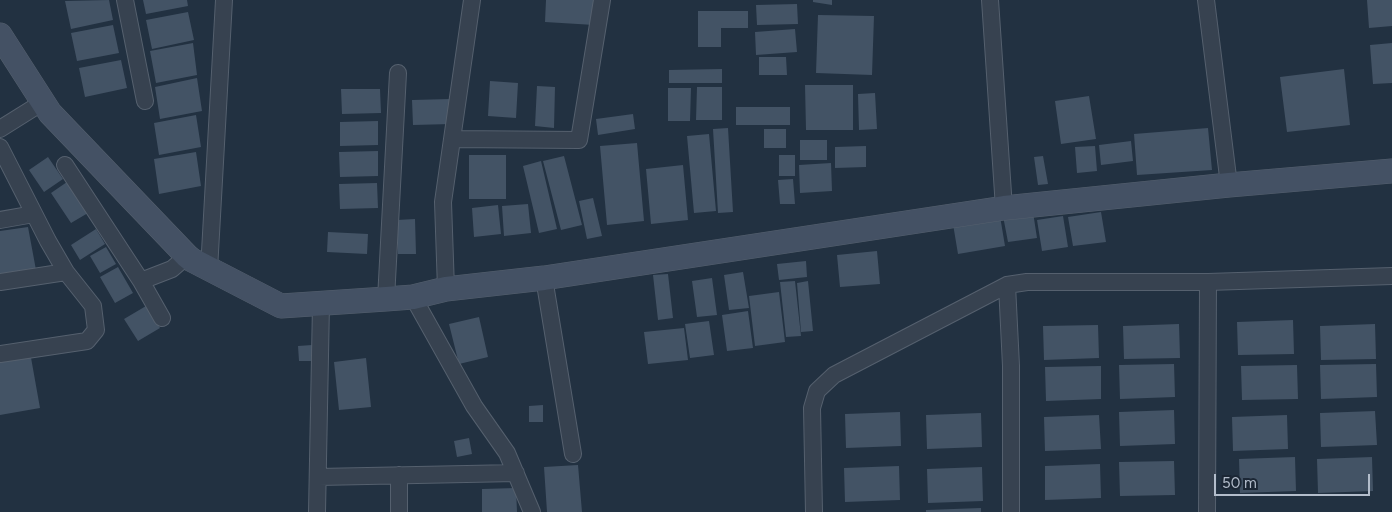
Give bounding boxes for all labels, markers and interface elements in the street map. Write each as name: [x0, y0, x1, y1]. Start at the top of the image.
scale bar: [1217, 464, 1373, 496]
text: 50 m: [1222, 474, 1257, 492]

